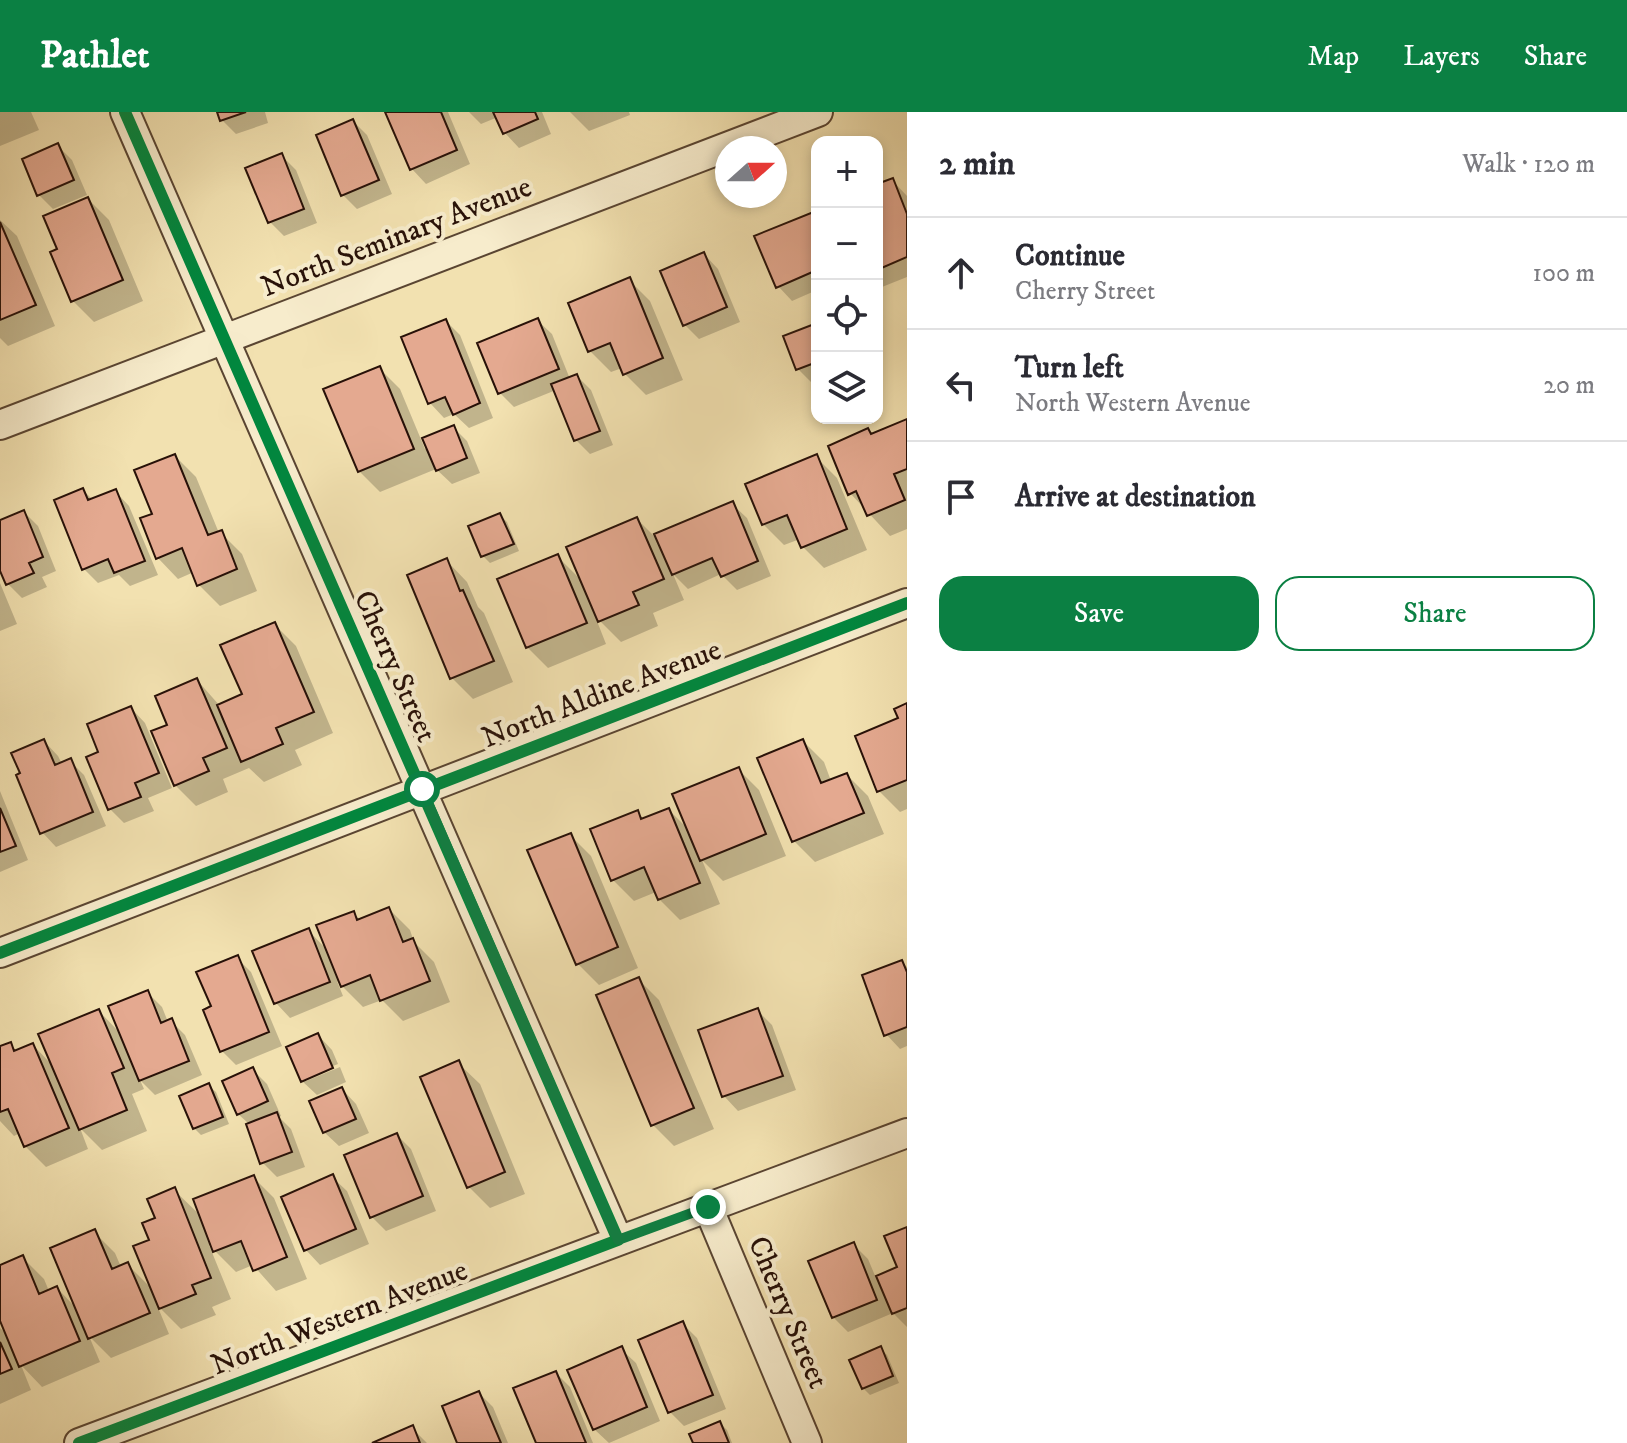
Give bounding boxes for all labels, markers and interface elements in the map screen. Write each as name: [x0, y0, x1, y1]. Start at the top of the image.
text: Pathlet: [40, 32, 150, 80]
text: Map: [1308, 39, 1359, 74]
text: Layers: [1403, 39, 1480, 74]
text: Share: [1524, 39, 1587, 74]
north arrow: [715, 136, 787, 208]
map controls: [811, 136, 883, 424]
button: +: [811, 136, 883, 208]
text: 2 min: [939, 143, 1015, 185]
text: Walk · 120 m: [1462, 148, 1595, 181]
street label: North Seminary Avenue: [256, 169, 537, 306]
button: −: [811, 208, 883, 280]
text: Continue: [1015, 238, 1125, 275]
icon: ahead: [939, 251, 983, 295]
text: 100 m: [1532, 257, 1595, 290]
text: Cherry Street: [1015, 275, 1155, 308]
button: locate: [811, 280, 883, 352]
text: Turn left: [1015, 350, 1124, 387]
button: layers: [811, 352, 883, 424]
icon: left: [939, 363, 983, 407]
text: 20 m: [1543, 369, 1595, 402]
text: North Western Avenue: [1015, 387, 1251, 420]
icon: arrive: [939, 475, 983, 519]
text: Arrive at destination: [1015, 479, 1256, 516]
button: Save: [939, 576, 1259, 651]
button: Share: [1275, 576, 1595, 651]
street label: Cherry Street: [345, 585, 444, 748]
street label: North Aldine Avenue: [477, 632, 726, 757]
route start: [404, 771, 440, 807]
route end: [690, 1189, 726, 1225]
street label: Cherry Street: [739, 1231, 836, 1394]
street label: North Western Avenue: [206, 1252, 473, 1384]

